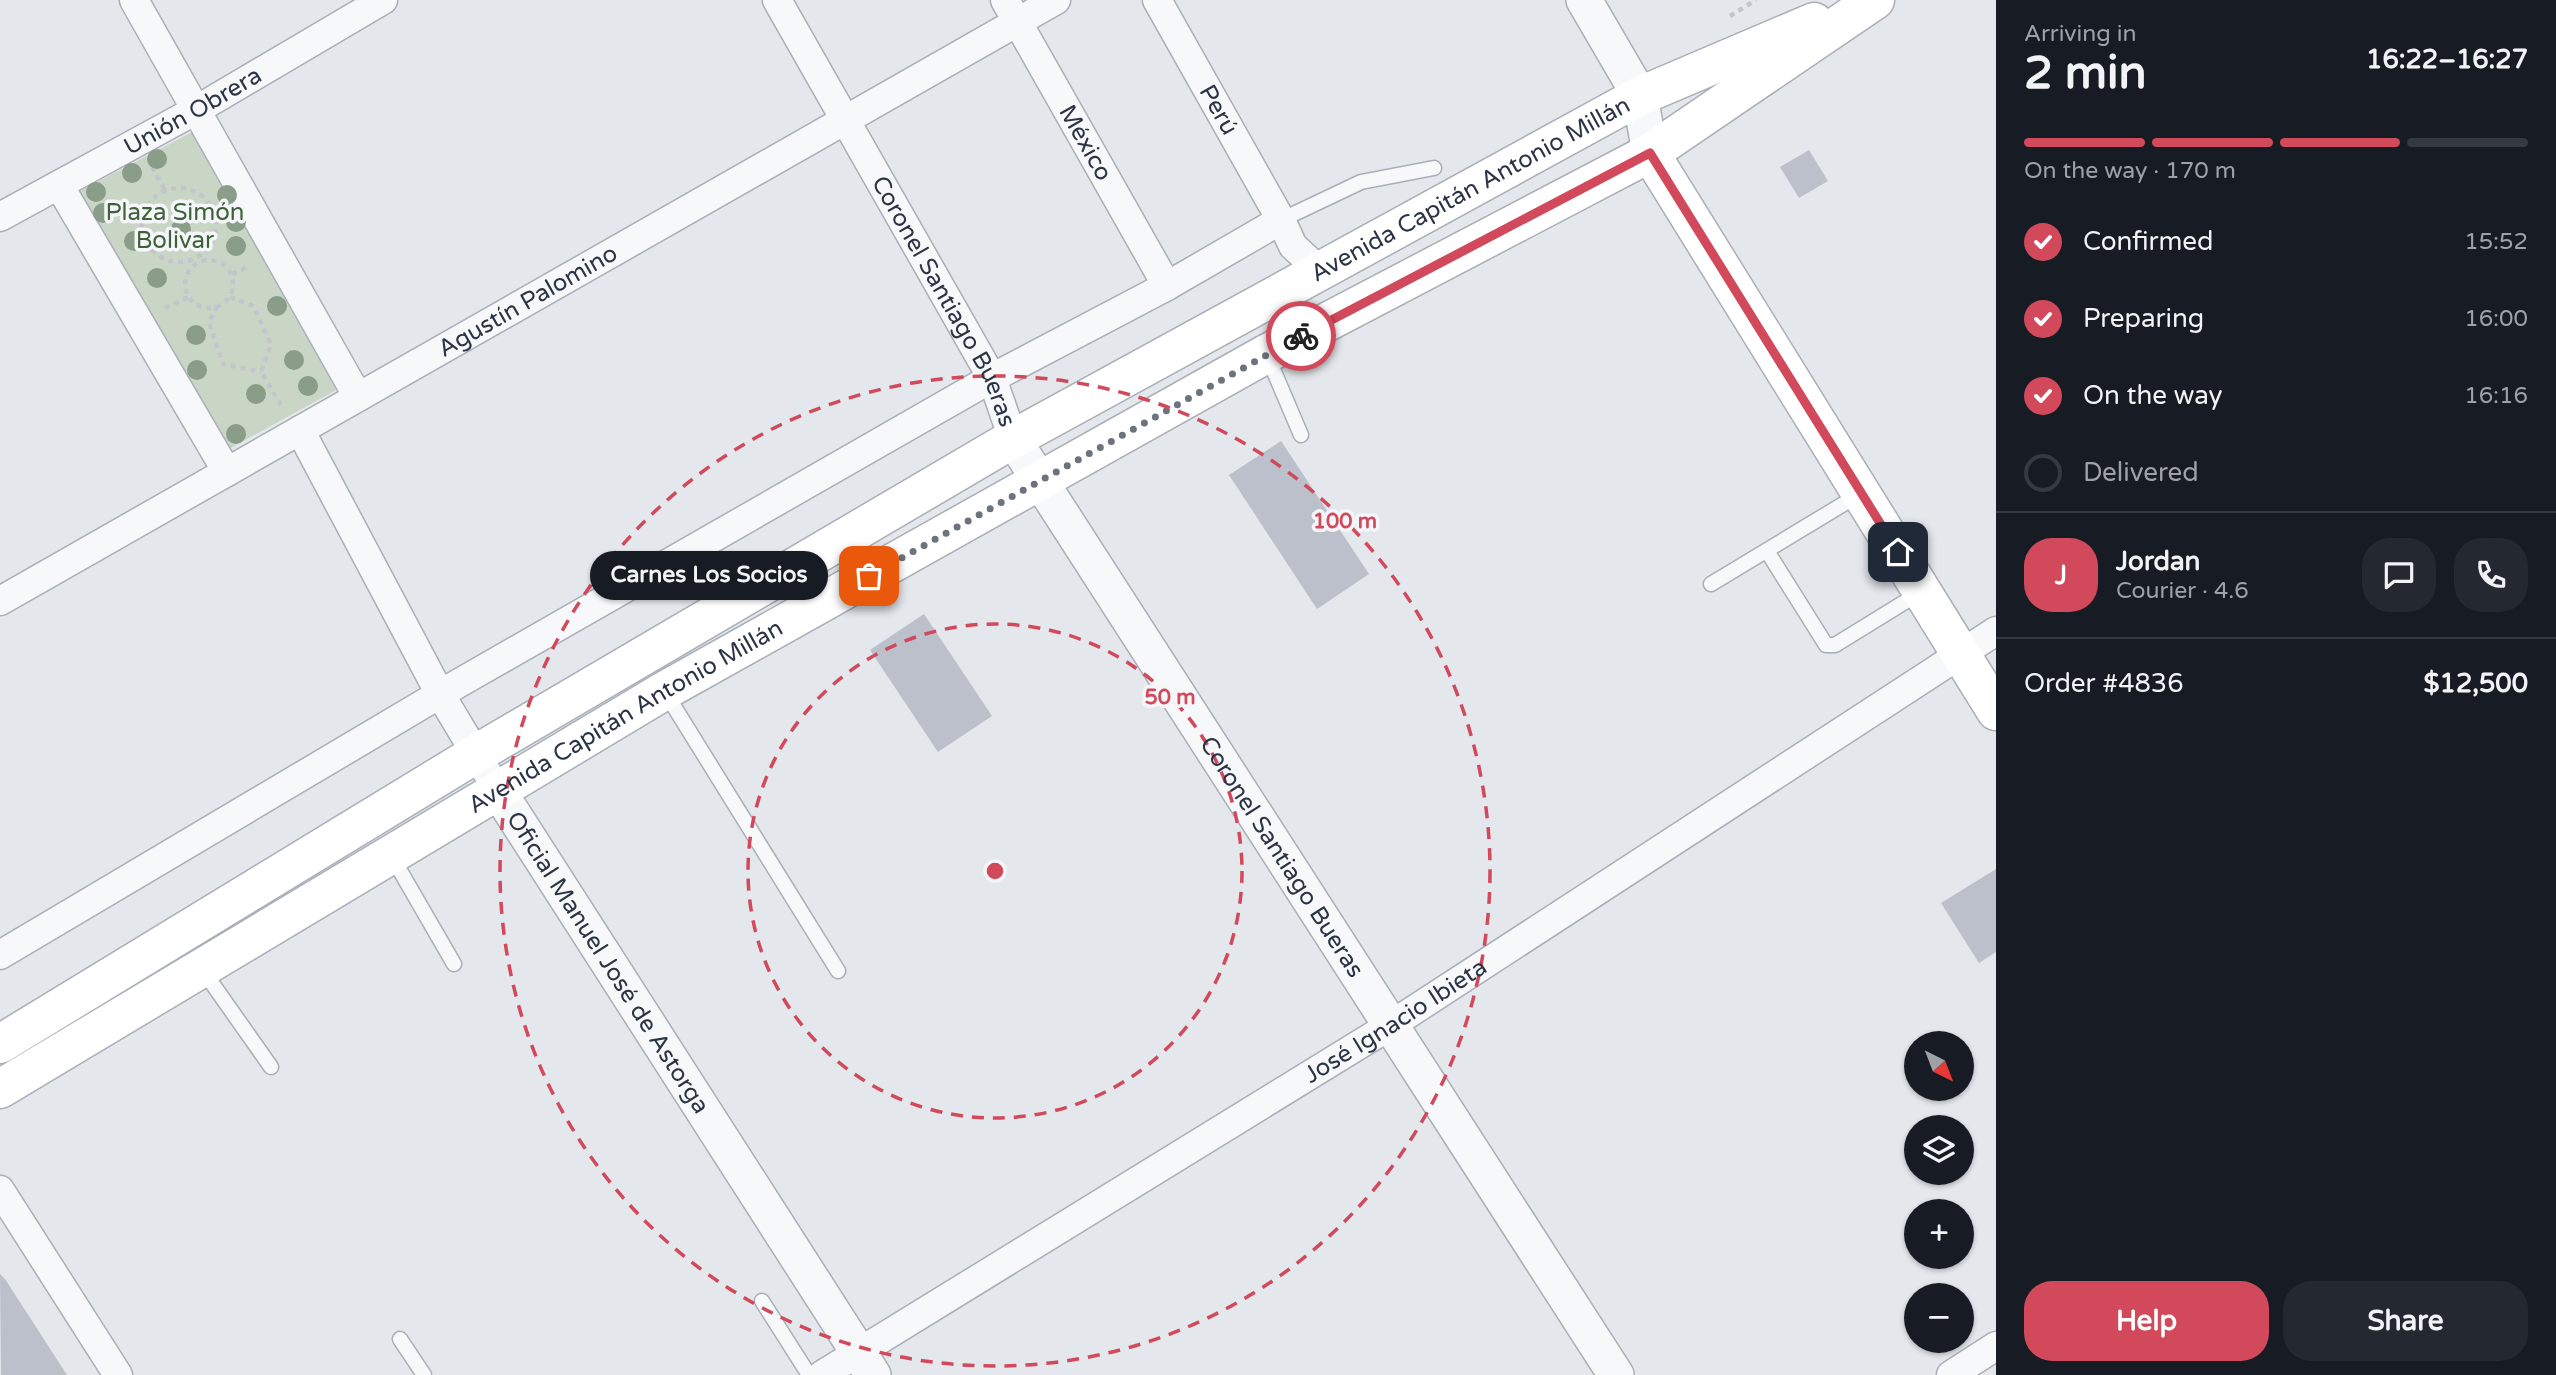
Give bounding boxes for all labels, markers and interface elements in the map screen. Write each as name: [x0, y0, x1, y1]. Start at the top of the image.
text: Arriving in: [2024, 20, 2137, 48]
text: 16:22–16:27: [2366, 44, 2528, 75]
text: 2 min: [2024, 46, 2147, 101]
street label: Unión Obrera: [119, 61, 267, 162]
street label: Perú: [1193, 80, 1244, 140]
street label: Avenida Capitán Antonio Millán: [1306, 90, 1635, 288]
street label: México: [1052, 100, 1118, 186]
text: On the way · 170 m: [2024, 157, 2236, 185]
street label: Coronel Santiago Bueras: [865, 171, 1022, 431]
park label: Plaza Simón Bolivar: [106, 198, 244, 255]
icon: check: [2024, 223, 2062, 261]
text: Confirmed: [2083, 226, 2213, 257]
text: 15:52: [2464, 228, 2528, 256]
street label: Agustín Palomino: [433, 239, 623, 364]
icon: check: [2024, 300, 2062, 338]
courier: [1266, 301, 1336, 371]
text: Preparing: [2083, 303, 2204, 334]
text: 16:00: [2464, 305, 2528, 333]
icon: bike: [1282, 317, 1320, 355]
icon: check: [2024, 377, 2062, 415]
text: On the way: [2083, 380, 2223, 411]
text: 16:16: [2464, 382, 2528, 410]
text: Delivered: [2083, 457, 2199, 488]
text: 100 m: [1313, 509, 1377, 534]
pin: [1868, 522, 1928, 582]
icon: home: [1879, 533, 1917, 571]
button: chat: [2362, 538, 2436, 612]
button: phone: [2454, 538, 2528, 612]
pin: [839, 546, 899, 606]
text: Jordan: [2116, 546, 2200, 577]
callout: Carnes Los Socios: [589, 552, 827, 600]
icon: bag: [850, 557, 888, 595]
text: J: [2055, 560, 2067, 591]
text: Carnes Los Socios: [610, 561, 808, 589]
text: Courier · 4.6: [2116, 577, 2249, 605]
street label: Avenida Capitán Antonio Millán: [463, 613, 788, 820]
text: Order #4836: [2024, 668, 2184, 699]
text: $12,500: [2424, 668, 2528, 699]
text: 50 m: [1144, 685, 1196, 710]
street label: Coronel Santiago Bueras: [1193, 731, 1370, 983]
street label: Oficial Manuel José de Astorga: [500, 806, 716, 1119]
centre of rings: [983, 859, 1007, 883]
street label: José Ignacio Ibieta: [1299, 953, 1492, 1090]
north arrow: [1904, 1031, 1974, 1101]
map controls: [1904, 1031, 1974, 1353]
button: layers: [1904, 1115, 1974, 1185]
button: +: [1904, 1199, 1974, 1269]
button: Help: [2024, 1281, 2269, 1361]
button: Share: [2283, 1281, 2528, 1361]
button: −: [1904, 1283, 1974, 1353]

